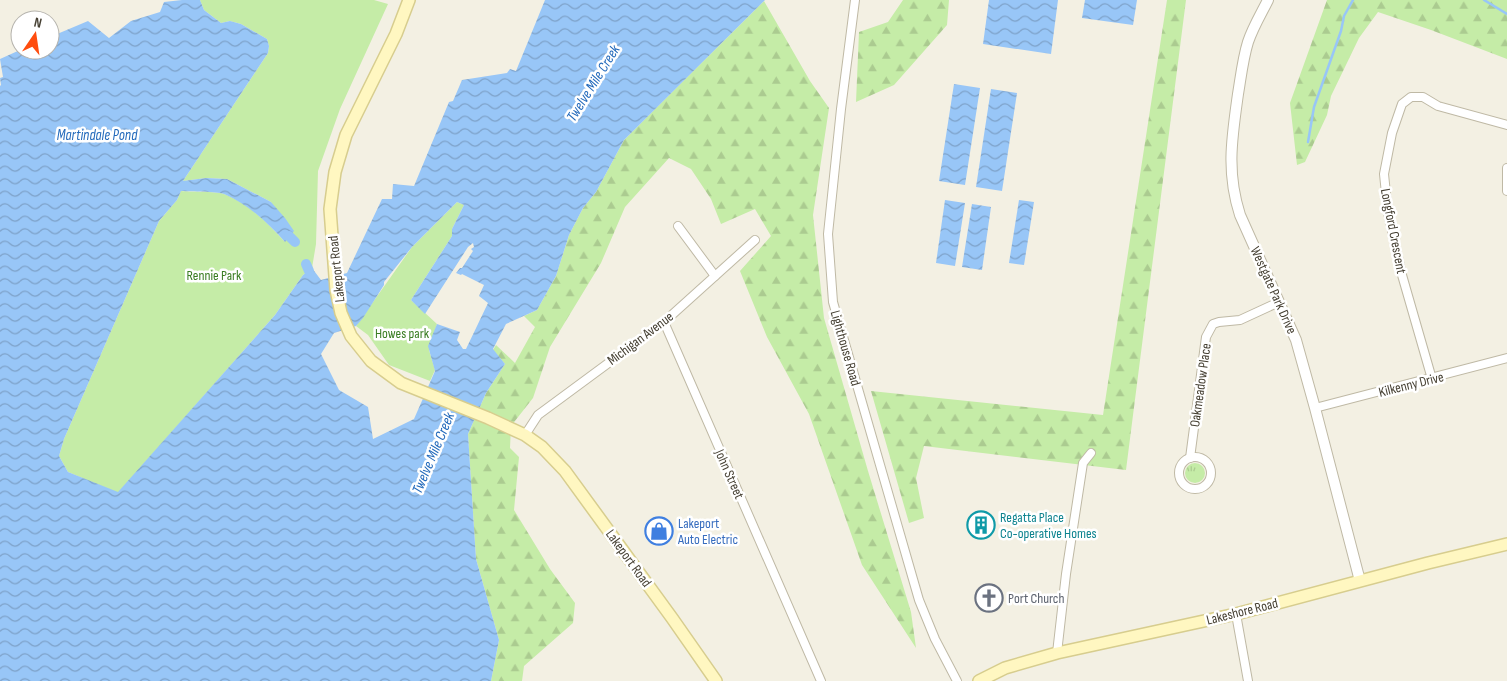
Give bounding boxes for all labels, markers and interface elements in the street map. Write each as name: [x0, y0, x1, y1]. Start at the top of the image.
north arrow: [10, 10, 60, 60]
text: N: [32, 14, 43, 32]
water label: Twelve Mile Creek: [562, 41, 625, 125]
water label: Martindale Pond: [57, 126, 138, 145]
street label: Longford Crescent: [1377, 187, 1410, 275]
street label: Lakeport Road: [325, 235, 348, 303]
street label: Westgate Park Drive: [1247, 244, 1300, 336]
park label: Rennie Park: [187, 267, 242, 284]
street label: Michigan Avenue: [604, 308, 677, 369]
street label: Lighthouse Road: [827, 309, 864, 388]
park label: Howes park: [375, 325, 430, 342]
street label: Oakmeadow Place: [1186, 342, 1215, 428]
street label: Kilkenny Drive: [1377, 368, 1445, 401]
water label: Twelve Mile Creek: [408, 409, 459, 497]
street label: John Street: [711, 446, 748, 502]
place label: Regatta Place Co-operative Homes: [1000, 509, 1097, 542]
building icon: Regatta Place Co-operative Homes: [966, 510, 996, 540]
place label: Lakeport Auto Electric: [677, 515, 738, 548]
shop icon: Lakeport Auto Electric: [644, 516, 674, 546]
street label: Lakeport Road: [602, 526, 655, 590]
church icon: Port Church: [974, 583, 1004, 613]
place label: Port Church: [1008, 590, 1064, 607]
street label: Lakeshore Road: [1205, 594, 1280, 629]

